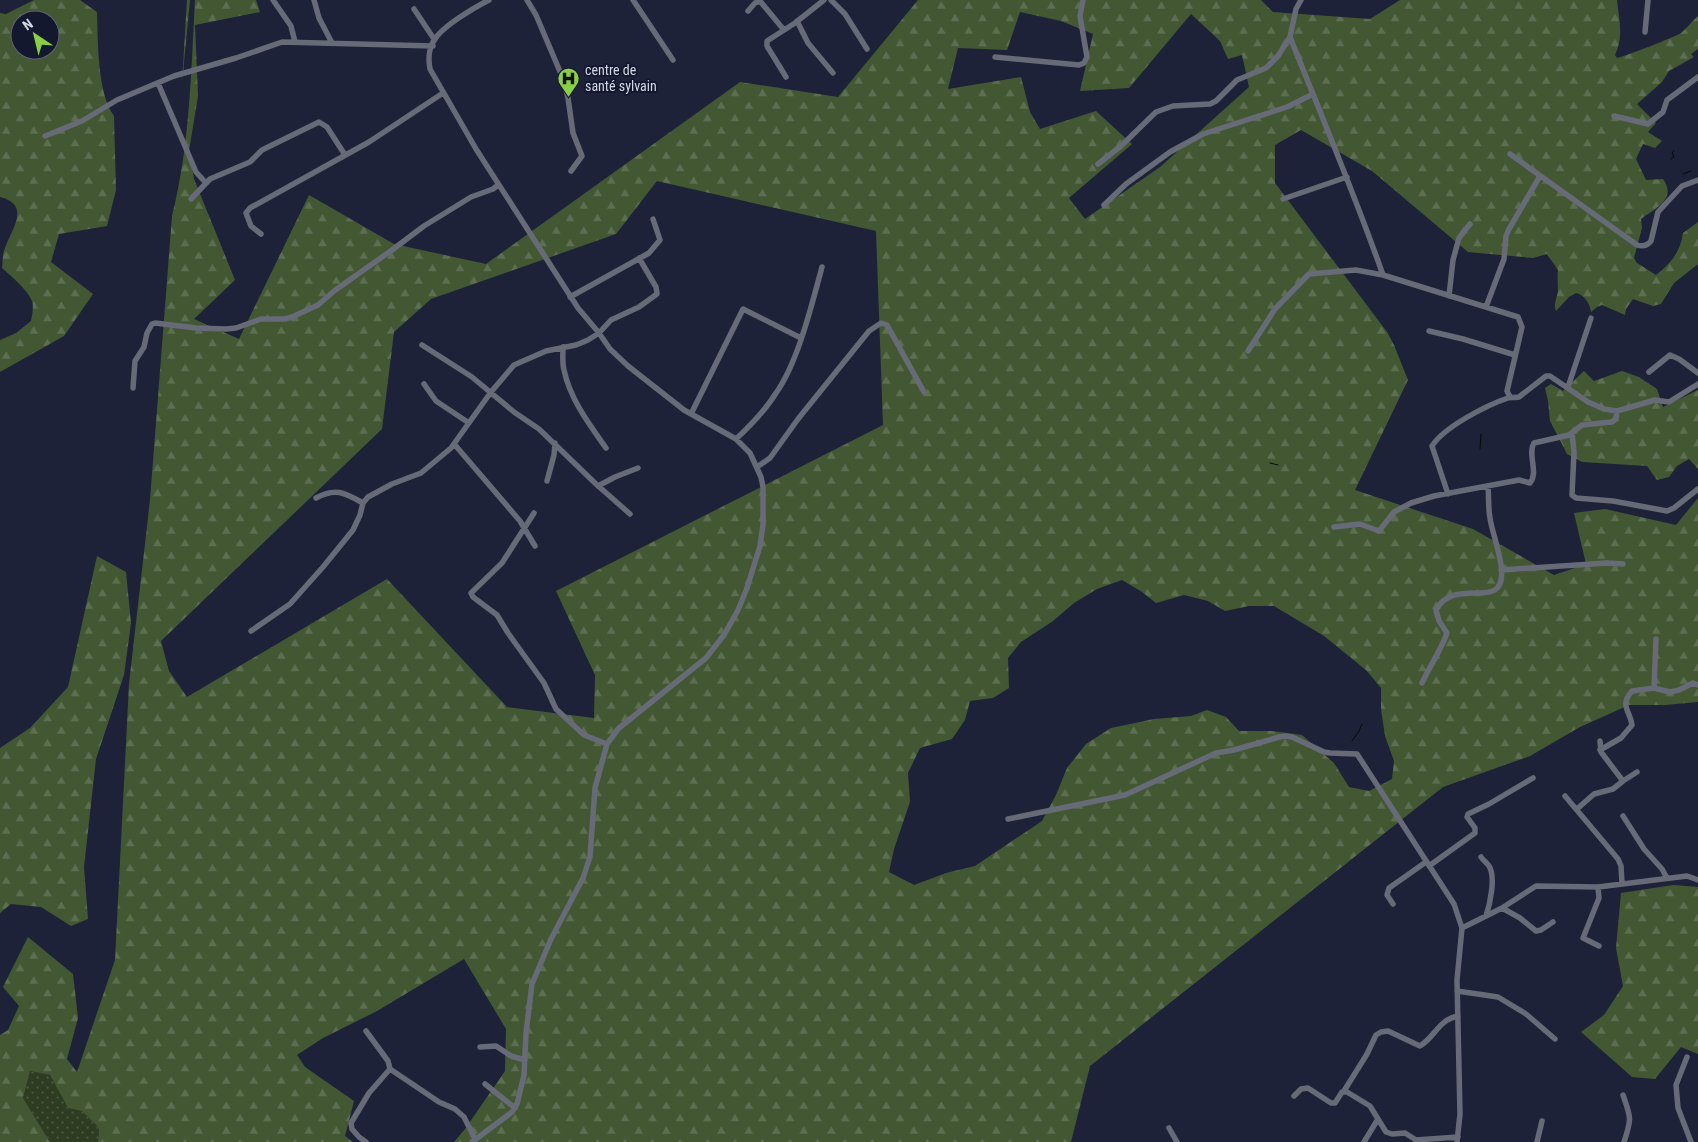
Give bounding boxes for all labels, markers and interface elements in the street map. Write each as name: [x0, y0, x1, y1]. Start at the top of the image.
north arrow: [10, 10, 60, 60]
text: N: [19, 15, 36, 33]
place label: centre de santé sylvain: [585, 62, 657, 94]
hospital icon: centre de santé sylvain: [557, 66, 581, 97]

